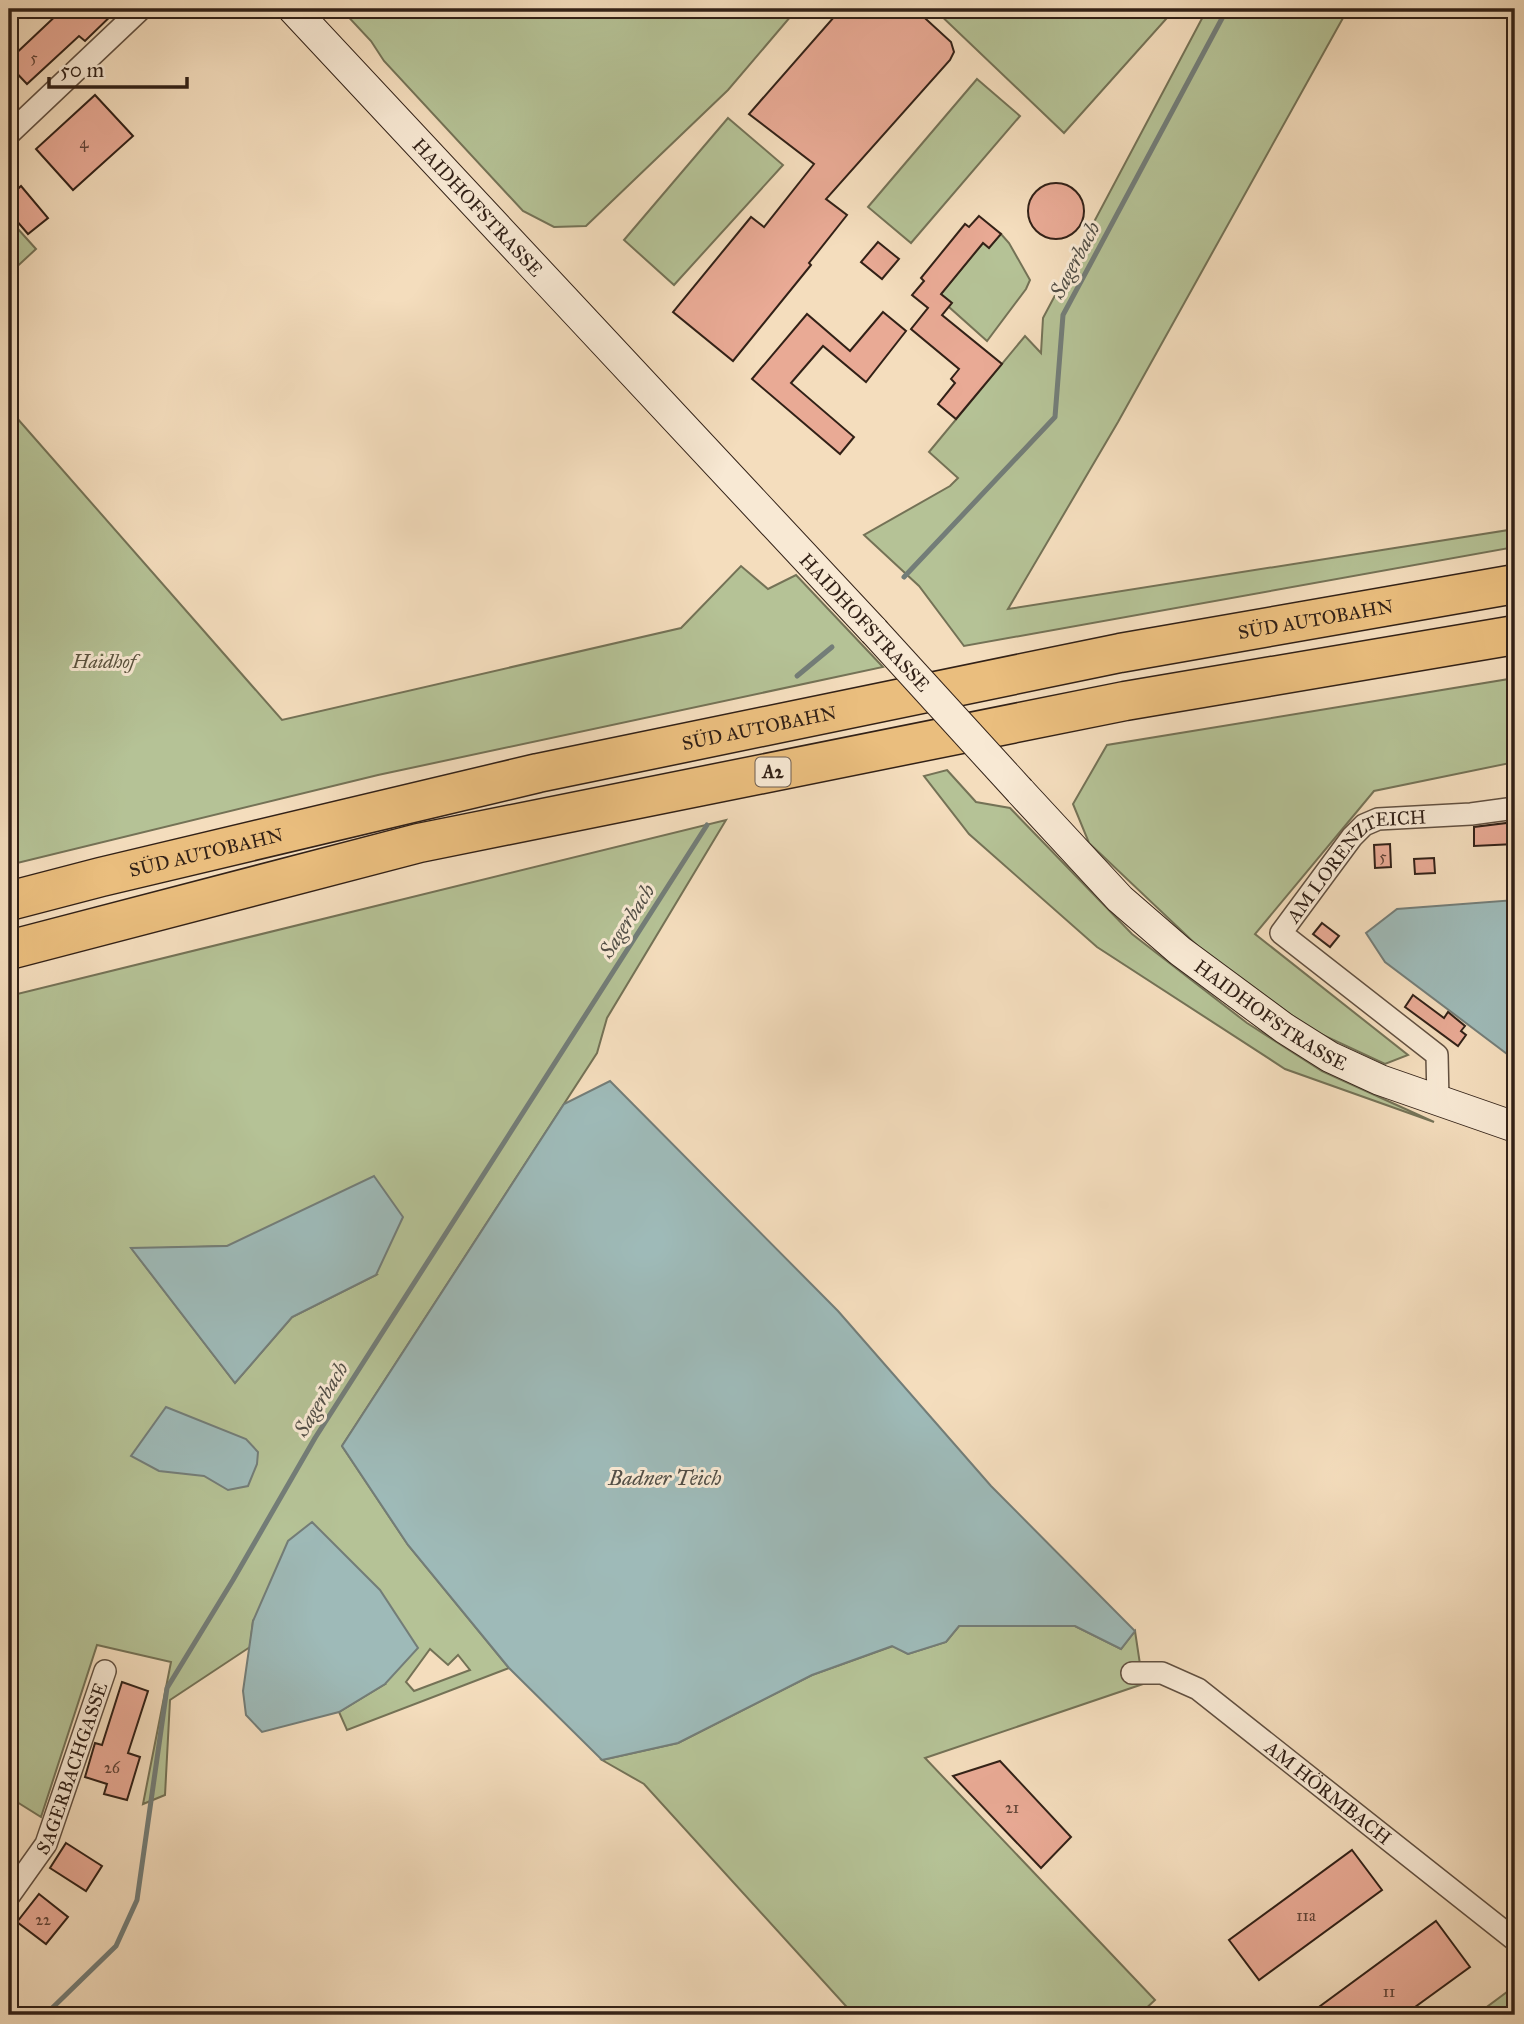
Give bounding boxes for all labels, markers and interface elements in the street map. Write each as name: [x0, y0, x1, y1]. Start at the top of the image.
scale bar: [49, 46, 187, 90]
house number: 5: [30, 48, 38, 67]
text: 50 m: [60, 57, 105, 83]
house number: 4: [80, 133, 90, 152]
street label: HAIDHOFSTRASSE: [408, 133, 548, 282]
water label: Sagerbach: [1044, 217, 1106, 304]
street label: HAIDHOFSTRASSE: [795, 548, 935, 697]
street label: SÜD AUTOBAHN: [1236, 594, 1395, 644]
park label: Haidhof: [71, 650, 141, 673]
street label: SÜD AUTOBAHN: [680, 701, 839, 755]
road number: A2: [756, 758, 790, 786]
street label: AM LORENZTEICH: [1281, 805, 1427, 928]
street label: SÜD AUTOBAHN: [127, 823, 285, 882]
house number: 5: [1379, 847, 1387, 866]
water label: Sagerbach: [593, 879, 661, 964]
street label: HAIDHOFSTRASSE: [1190, 955, 1351, 1076]
water label: Sagerbach: [287, 1357, 354, 1442]
water label: Badner Teich: [607, 1465, 722, 1491]
street label: SAGERBACHGASSE: [31, 1679, 112, 1859]
street label: AM HÖRMBACH: [1260, 1735, 1396, 1850]
house number: 26: [104, 1758, 121, 1777]
house number: 21: [1005, 1798, 1019, 1817]
house number: 11a: [1296, 1906, 1316, 1925]
house number: 22: [35, 1910, 51, 1929]
house number: 11: [1383, 1982, 1395, 2001]

